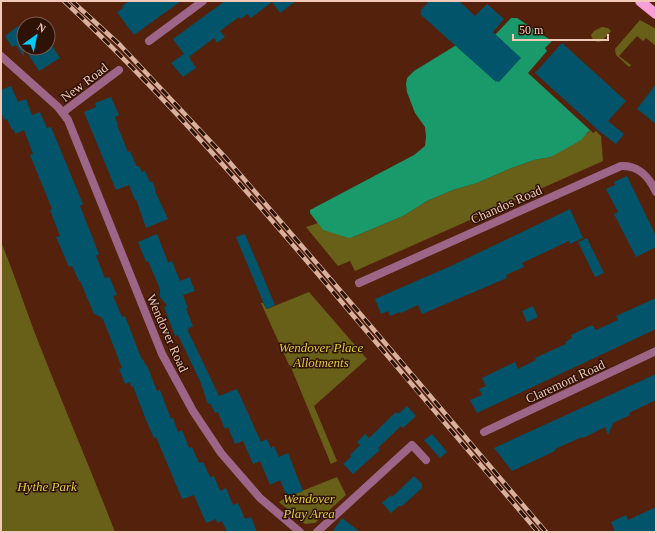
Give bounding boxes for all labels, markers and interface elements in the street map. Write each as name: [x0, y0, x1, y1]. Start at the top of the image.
north arrow: [16, 16, 56, 56]
scale bar: [513, 16, 608, 42]
text: N: [35, 20, 48, 35]
text: 50 m: [519, 23, 544, 37]
street label: New Road: [58, 59, 111, 105]
street label: Chandos Road: [468, 182, 545, 227]
street label: Wendover Road: [144, 292, 192, 375]
park label: Wendover Place Allotments: [279, 340, 363, 370]
street label: Claremont Road: [523, 356, 608, 406]
park label: Hythe Park: [16, 479, 77, 494]
park label: Wendover Play Area: [282, 491, 336, 521]

